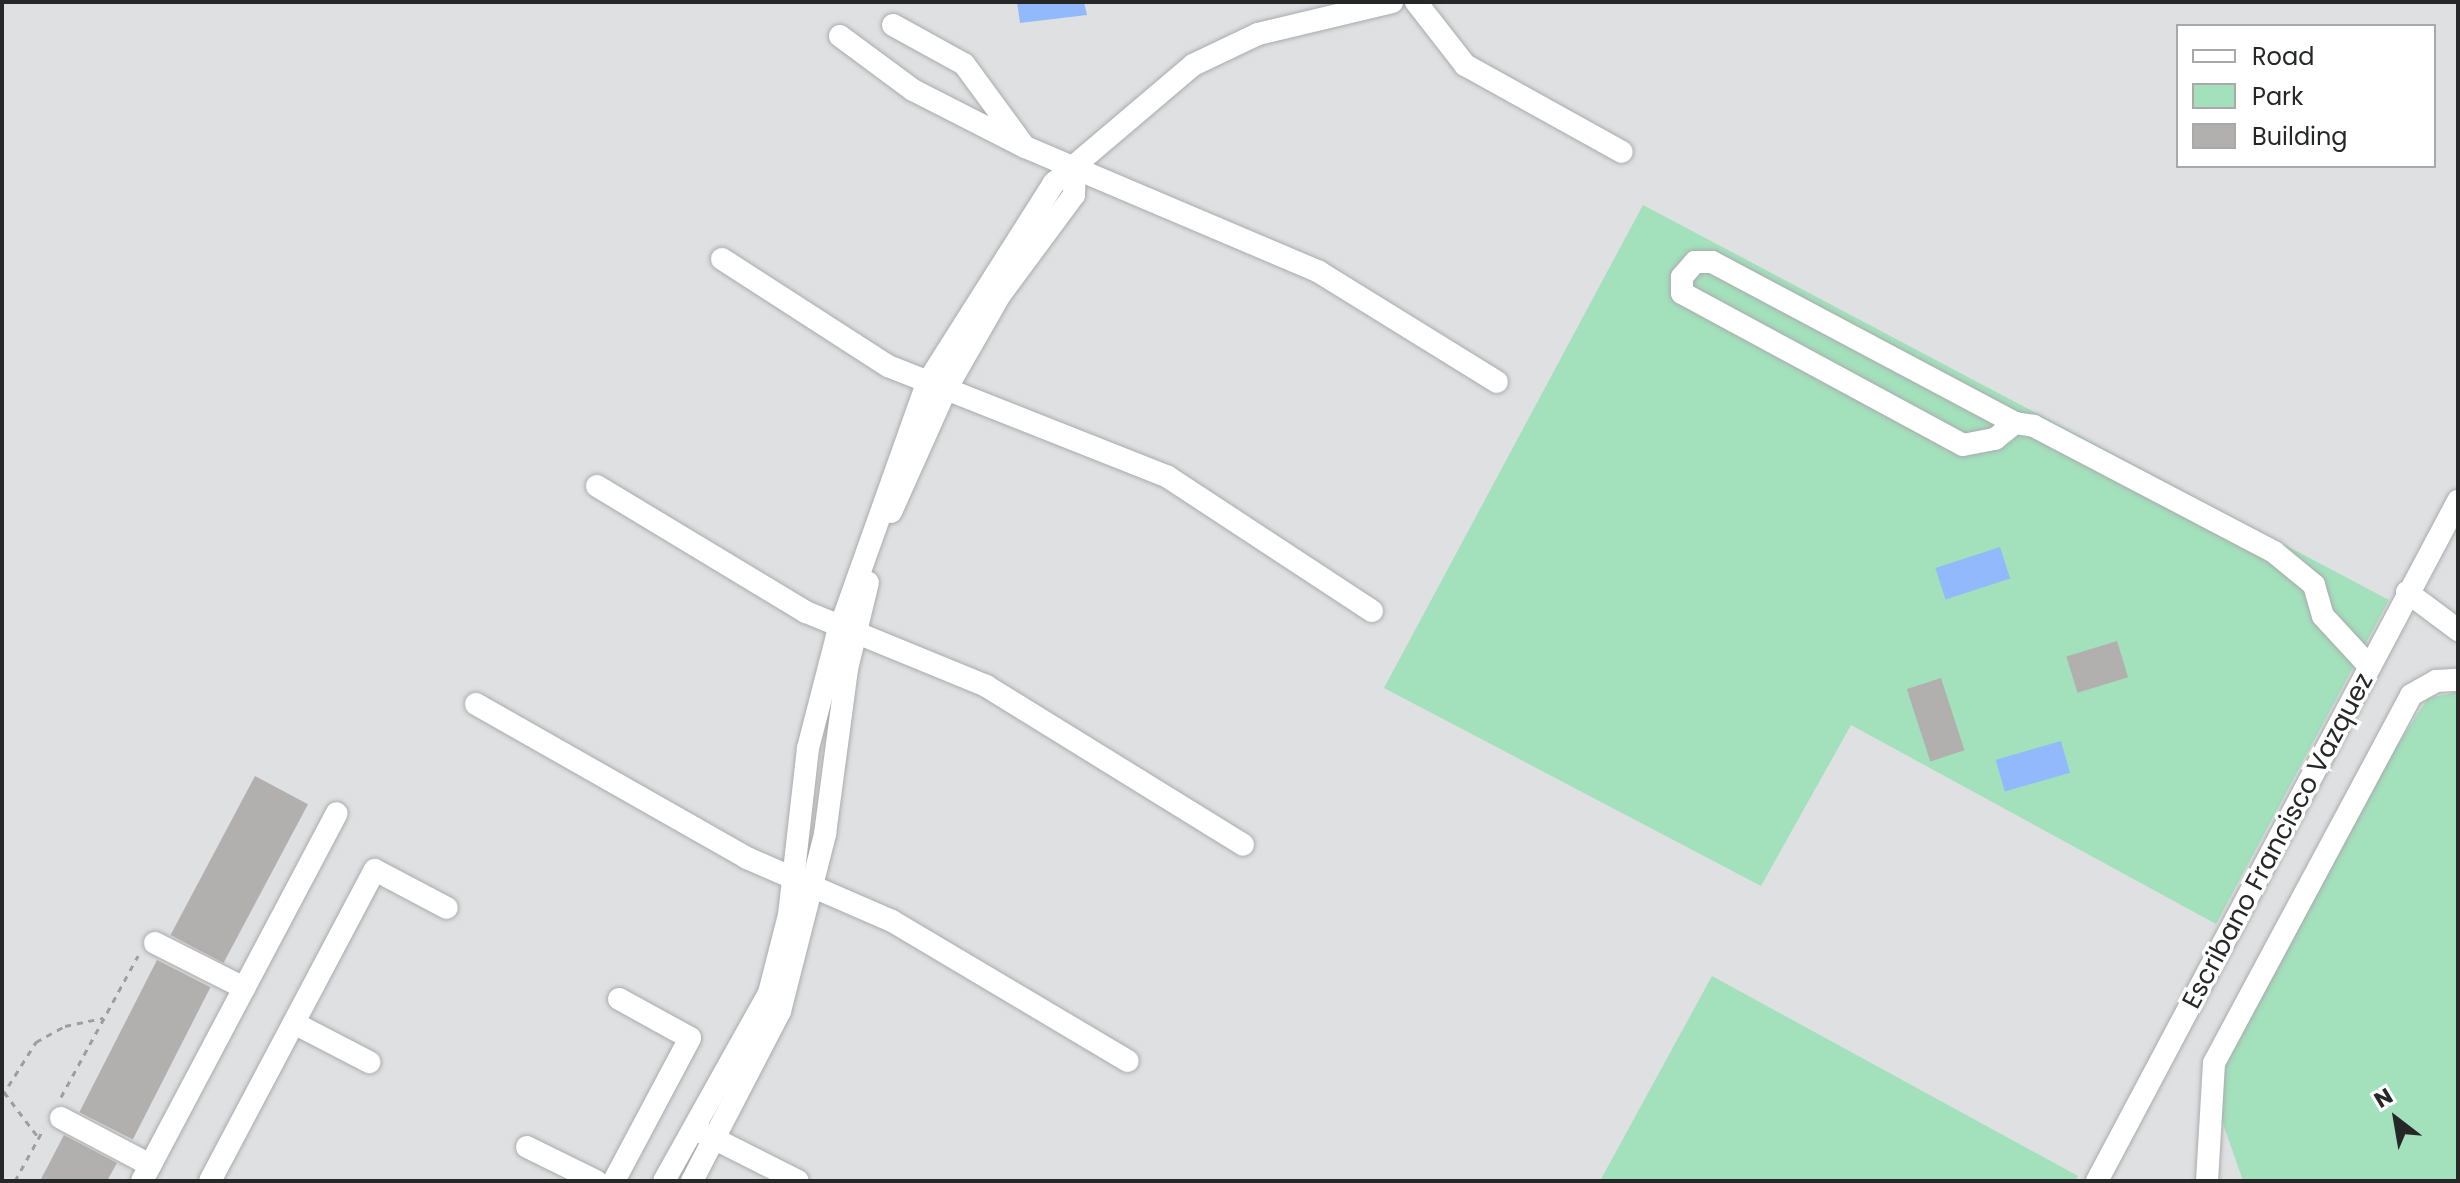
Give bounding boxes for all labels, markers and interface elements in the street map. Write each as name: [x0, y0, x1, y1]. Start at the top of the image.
legend: [2176, 24, 2436, 168]
text: Road: [2252, 40, 2314, 73]
text: Park: [2252, 80, 2303, 113]
text: Building: [2252, 120, 2348, 153]
street label: Escribano Francisco Vazquez: [2176, 668, 2380, 1014]
north arrow: [2356, 1079, 2436, 1159]
text: N: [2368, 1080, 2398, 1116]

